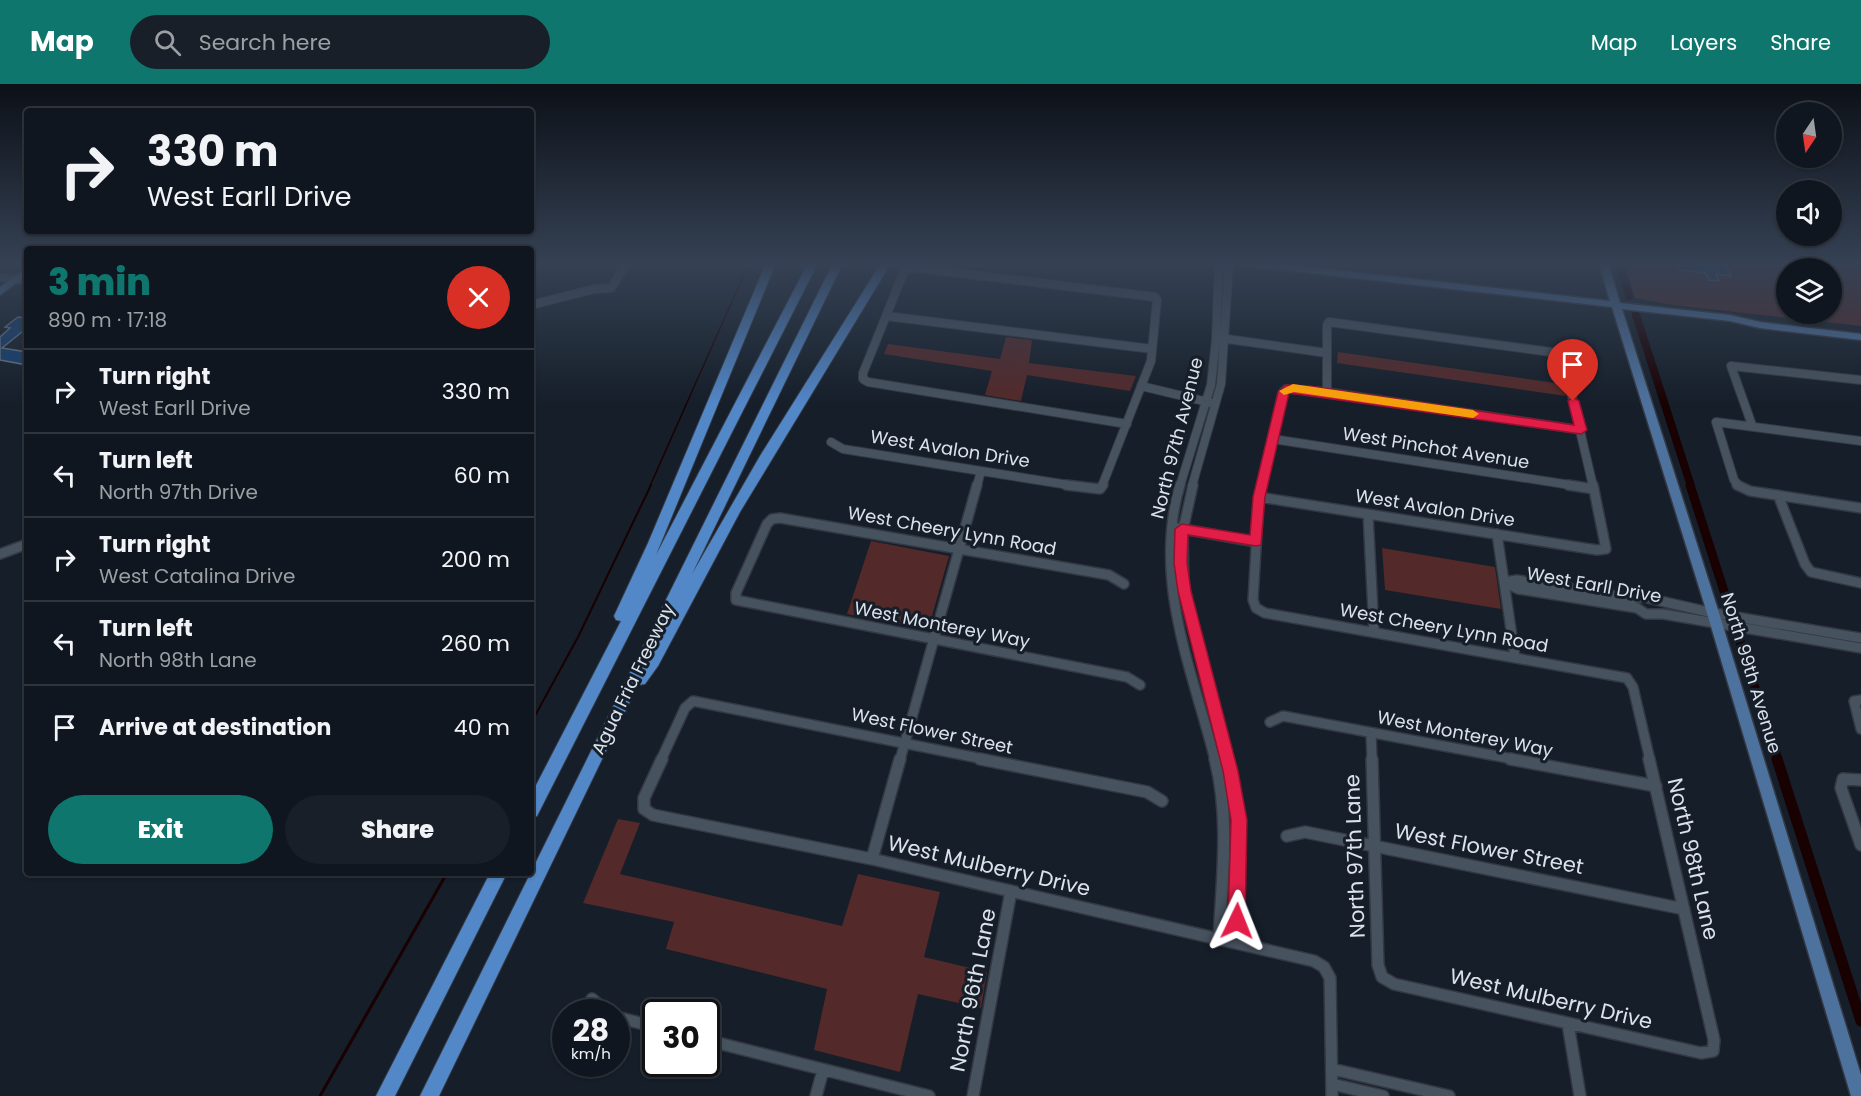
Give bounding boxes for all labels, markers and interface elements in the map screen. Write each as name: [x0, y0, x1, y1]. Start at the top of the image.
search box: [130, 15, 550, 69]
text: Map: [30, 22, 94, 61]
icon: search: [151, 26, 184, 59]
text: Search here: [199, 27, 331, 58]
text: Map: [1591, 28, 1637, 57]
text: Layers: [1670, 28, 1737, 57]
text: Share: [1770, 28, 1831, 57]
north arrow: [1776, 102, 1842, 168]
map controls: [1776, 102, 1842, 324]
text: 330 m: [147, 122, 279, 181]
icon: right: [48, 132, 126, 210]
text: West Earll Drive: [147, 178, 352, 215]
button: sound: [1776, 180, 1842, 246]
text: 3 min: [48, 257, 151, 308]
button: layers: [1776, 258, 1842, 324]
button: close: [447, 266, 510, 329]
text: 890 m · 17:18: [48, 306, 167, 334]
pin: [1547, 339, 1598, 401]
icon: arrive: [1556, 348, 1589, 381]
street label: North 97th Avenue: [1144, 355, 1209, 521]
text: Turn right: [99, 361, 210, 392]
icon: right: [48, 375, 81, 408]
text: 330 m: [442, 376, 510, 407]
text: West Earll Drive: [99, 394, 251, 422]
street label: West Pinchot Avenue: [1341, 420, 1531, 475]
street label: West Avalon Drive: [868, 424, 1032, 473]
text: Turn left: [99, 445, 193, 476]
icon: left: [48, 459, 81, 492]
text: 60 m: [454, 460, 510, 491]
text: North 97th Drive: [99, 478, 258, 506]
street label: West Avalon Drive: [1353, 483, 1517, 532]
street label: West Cheery Lynn Road: [846, 500, 1058, 561]
text: Turn right: [99, 529, 210, 560]
icon: right: [48, 543, 81, 576]
text: 200 m: [441, 544, 510, 575]
street label: West Earll Drive: [1525, 560, 1663, 609]
text: West Catalina Drive: [99, 562, 295, 590]
street label: North 99th Avenue: [1715, 589, 1788, 756]
street label: West Monterey Way: [852, 595, 1032, 654]
street label: West Cheery Lynn Road: [1338, 597, 1550, 658]
street label: Agua Fria Freeway: [585, 599, 680, 758]
text: Turn left: [99, 613, 193, 644]
icon: left: [48, 627, 81, 660]
text: 260 m: [441, 628, 510, 659]
text: North 98th Lane: [99, 646, 257, 674]
street label: West Flower Street: [849, 701, 1015, 760]
street label: West Monterey Way: [1375, 704, 1555, 763]
icon: arrive: [48, 711, 81, 744]
text: Arrive at destination: [99, 712, 331, 743]
text: 40 m: [454, 712, 510, 743]
street label: North 97th Lane: [1337, 774, 1372, 938]
street label: North 98th Lane: [1661, 775, 1726, 943]
button: Exit: [48, 795, 273, 864]
button: Share: [285, 795, 510, 864]
street label: West Flower Street: [1392, 816, 1586, 881]
street label: West Mulberry Drive: [885, 828, 1093, 903]
position arrow: [1205, 889, 1269, 953]
street label: North 96th Lane: [942, 906, 1003, 1074]
street label: West Mulberry Drive: [1447, 961, 1655, 1036]
speed limit sign: 30: [642, 999, 720, 1077]
text: 28: [573, 1009, 609, 1052]
text: km/h: [571, 1043, 611, 1064]

